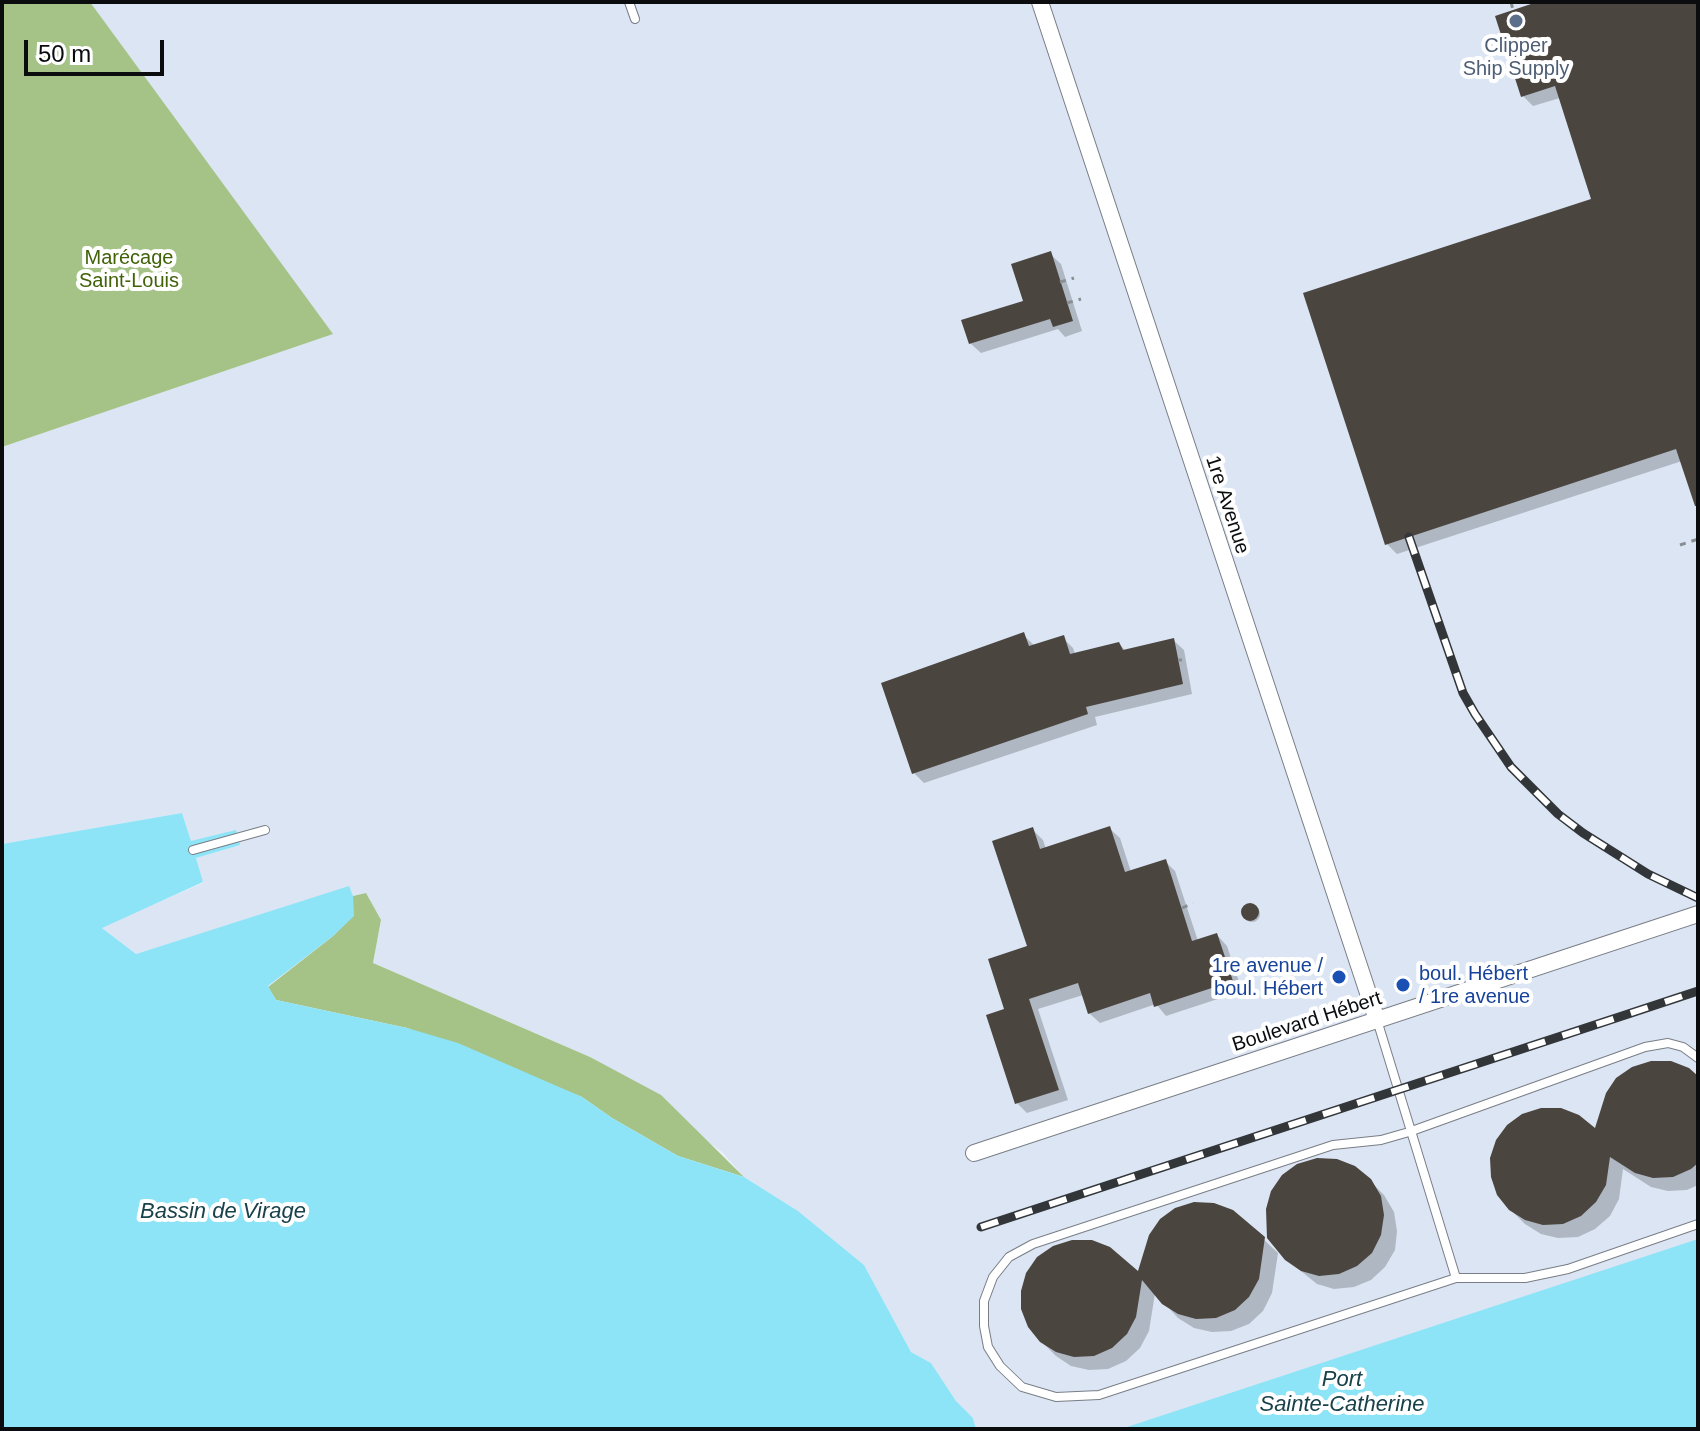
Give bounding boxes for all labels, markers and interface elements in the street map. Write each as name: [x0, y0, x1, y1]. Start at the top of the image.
marker: Clipper Ship Supply: [1507, 12, 1525, 30]
scale bar: [28, 24, 168, 74]
place label: Clipper Ship Supply: [1463, 34, 1569, 81]
text: 50 m: [38, 40, 91, 67]
park label: Marécage Saint-Louis: [79, 246, 179, 293]
street label: 1re Avenue: [1200, 453, 1254, 557]
place label: 1re avenue / boul. Hébert: [1212, 954, 1323, 1001]
place label: boul. Hébert / 1re avenue: [1419, 962, 1530, 1009]
marker: 1re avenue / boul. Hébert: [1330, 968, 1348, 986]
marker: boul. Hébert / 1re avenue: [1394, 976, 1412, 994]
street label: Boulevard Hébert: [1229, 987, 1385, 1057]
water label: Bassin de Virage: [140, 1199, 306, 1225]
water label: Port Sainte-Catherine: [1259, 1367, 1425, 1418]

